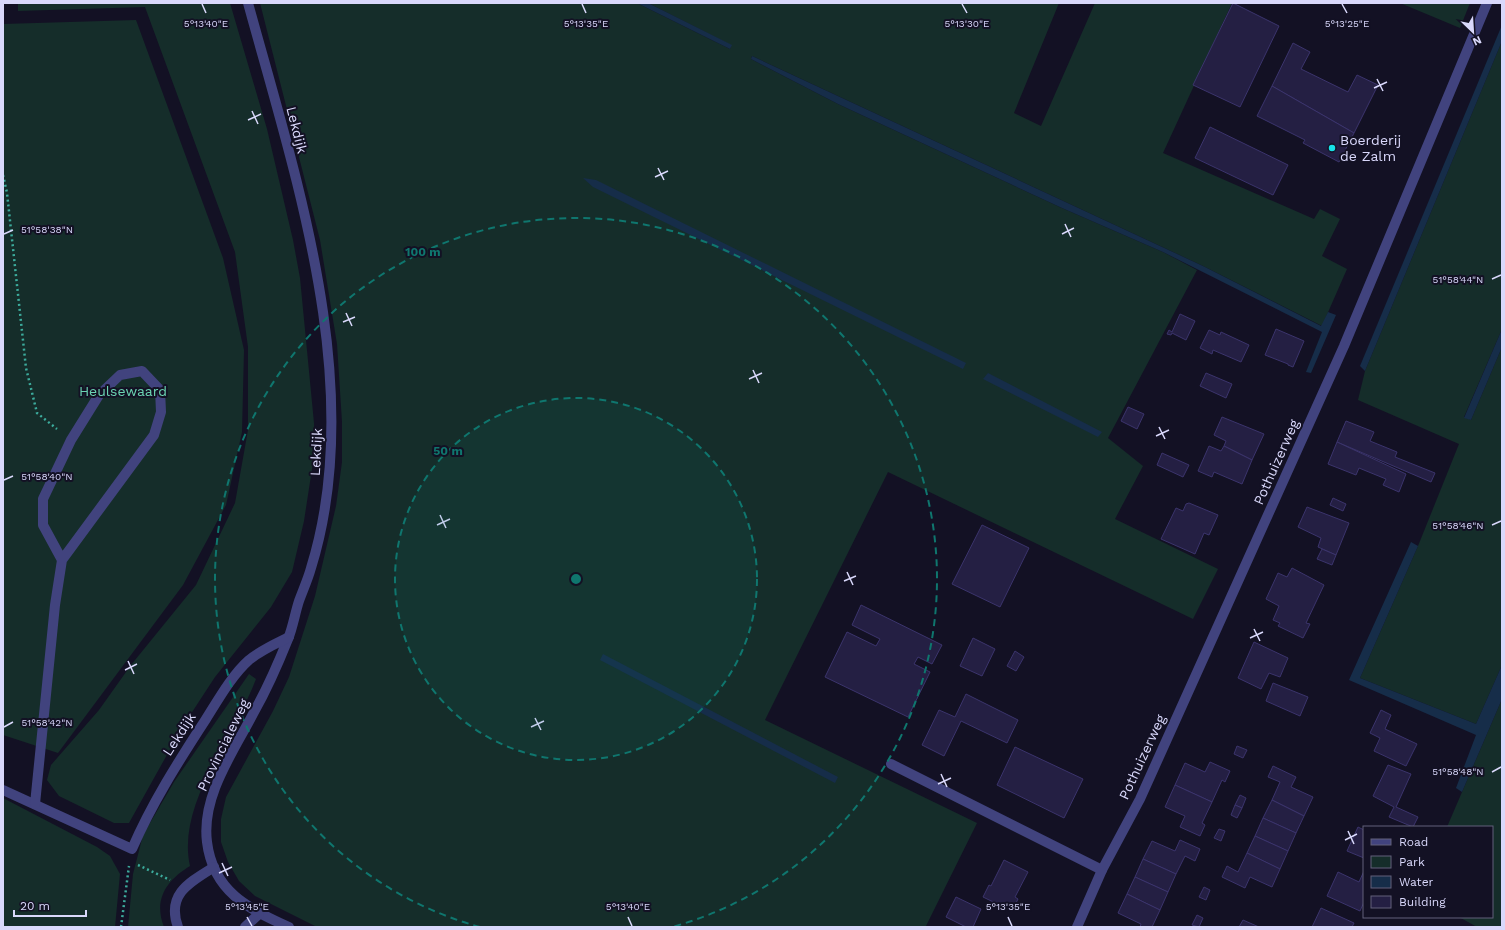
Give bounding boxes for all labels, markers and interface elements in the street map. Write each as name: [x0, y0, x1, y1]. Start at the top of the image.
north arrow: [1453, 12, 1493, 52]
text: 5°13'40"E: [184, 18, 228, 29]
text: 5°13'35"E: [564, 18, 608, 29]
text: 5°13'30"E: [945, 18, 989, 29]
text: 5°13'25"E: [1325, 18, 1369, 29]
text: N: [1471, 33, 1483, 48]
street label: Lekdijk: [283, 105, 311, 155]
place label: Boerderij de Zalm: [1340, 132, 1401, 164]
marker: Boerderij de Zalm: [1327, 143, 1337, 153]
text: 51°58'38"N: [21, 224, 73, 235]
text: 100 m: [405, 245, 441, 259]
text: 51°58'44"N: [1433, 274, 1483, 285]
park label: Heulsewaard: [79, 383, 167, 399]
street label: Pothuizerweg: [1250, 416, 1302, 507]
street label: Lekdijk: [307, 428, 325, 476]
text: 50 m: [433, 444, 463, 458]
text: 51°58'40"N: [21, 471, 73, 482]
text: 51°58'46"N: [1432, 520, 1484, 531]
centre of rings: [569, 572, 583, 586]
street label: Provincialeweg: [194, 696, 253, 794]
street label: Lekdijk: [159, 709, 199, 759]
street label: Pothuizerweg: [1115, 712, 1169, 802]
text: 51°58'42"N: [21, 717, 73, 728]
text: 51°58'48"N: [1432, 766, 1484, 777]
legend: [1363, 826, 1493, 918]
text: Road: [1399, 835, 1428, 849]
text: Park: [1399, 855, 1425, 869]
text: Water: [1399, 875, 1434, 889]
scale bar: [14, 892, 86, 918]
text: Building: [1399, 895, 1446, 909]
text: 20 m: [20, 899, 50, 913]
text: 5°13'45"E: [225, 901, 269, 912]
text: 5°13'40"E: [606, 901, 650, 912]
text: 5°13'35"E: [986, 901, 1030, 912]

